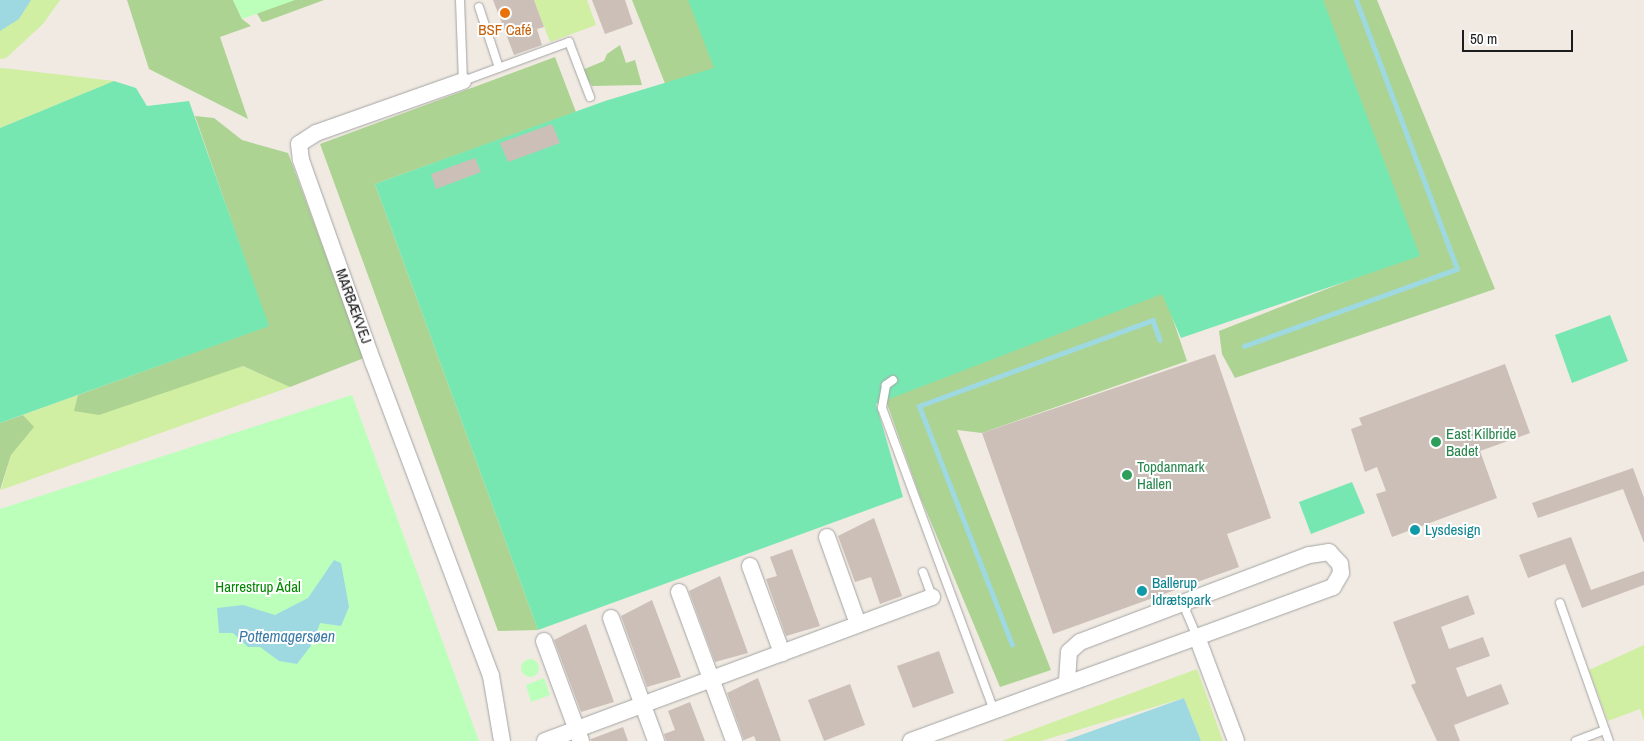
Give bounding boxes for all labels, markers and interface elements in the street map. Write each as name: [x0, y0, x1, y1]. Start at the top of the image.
marker: BSF Café: [499, 7, 511, 19]
scale bar: [1464, 20, 1575, 52]
place label: BSF Café: [478, 21, 532, 39]
text: 50 m: [1470, 28, 1497, 49]
street label: MARBÆKVEJ: [332, 266, 376, 346]
place label: East Kilbride Badet: [1446, 424, 1516, 459]
marker: East Kilbride Badet: [1430, 436, 1442, 448]
place label: Topdanmark Hallen: [1137, 457, 1205, 492]
marker: Topdanmark Hallen: [1121, 469, 1133, 481]
place label: Lysdesign: [1425, 521, 1481, 539]
marker: Lysdesign: [1409, 524, 1421, 536]
place label: Ballerup Idrætspark: [1152, 573, 1211, 608]
park label: Harrestrup Ådal: [215, 578, 301, 596]
marker: Ballerup Idrætspark: [1136, 585, 1148, 597]
water label: Pottemagersøen: [239, 626, 335, 646]

